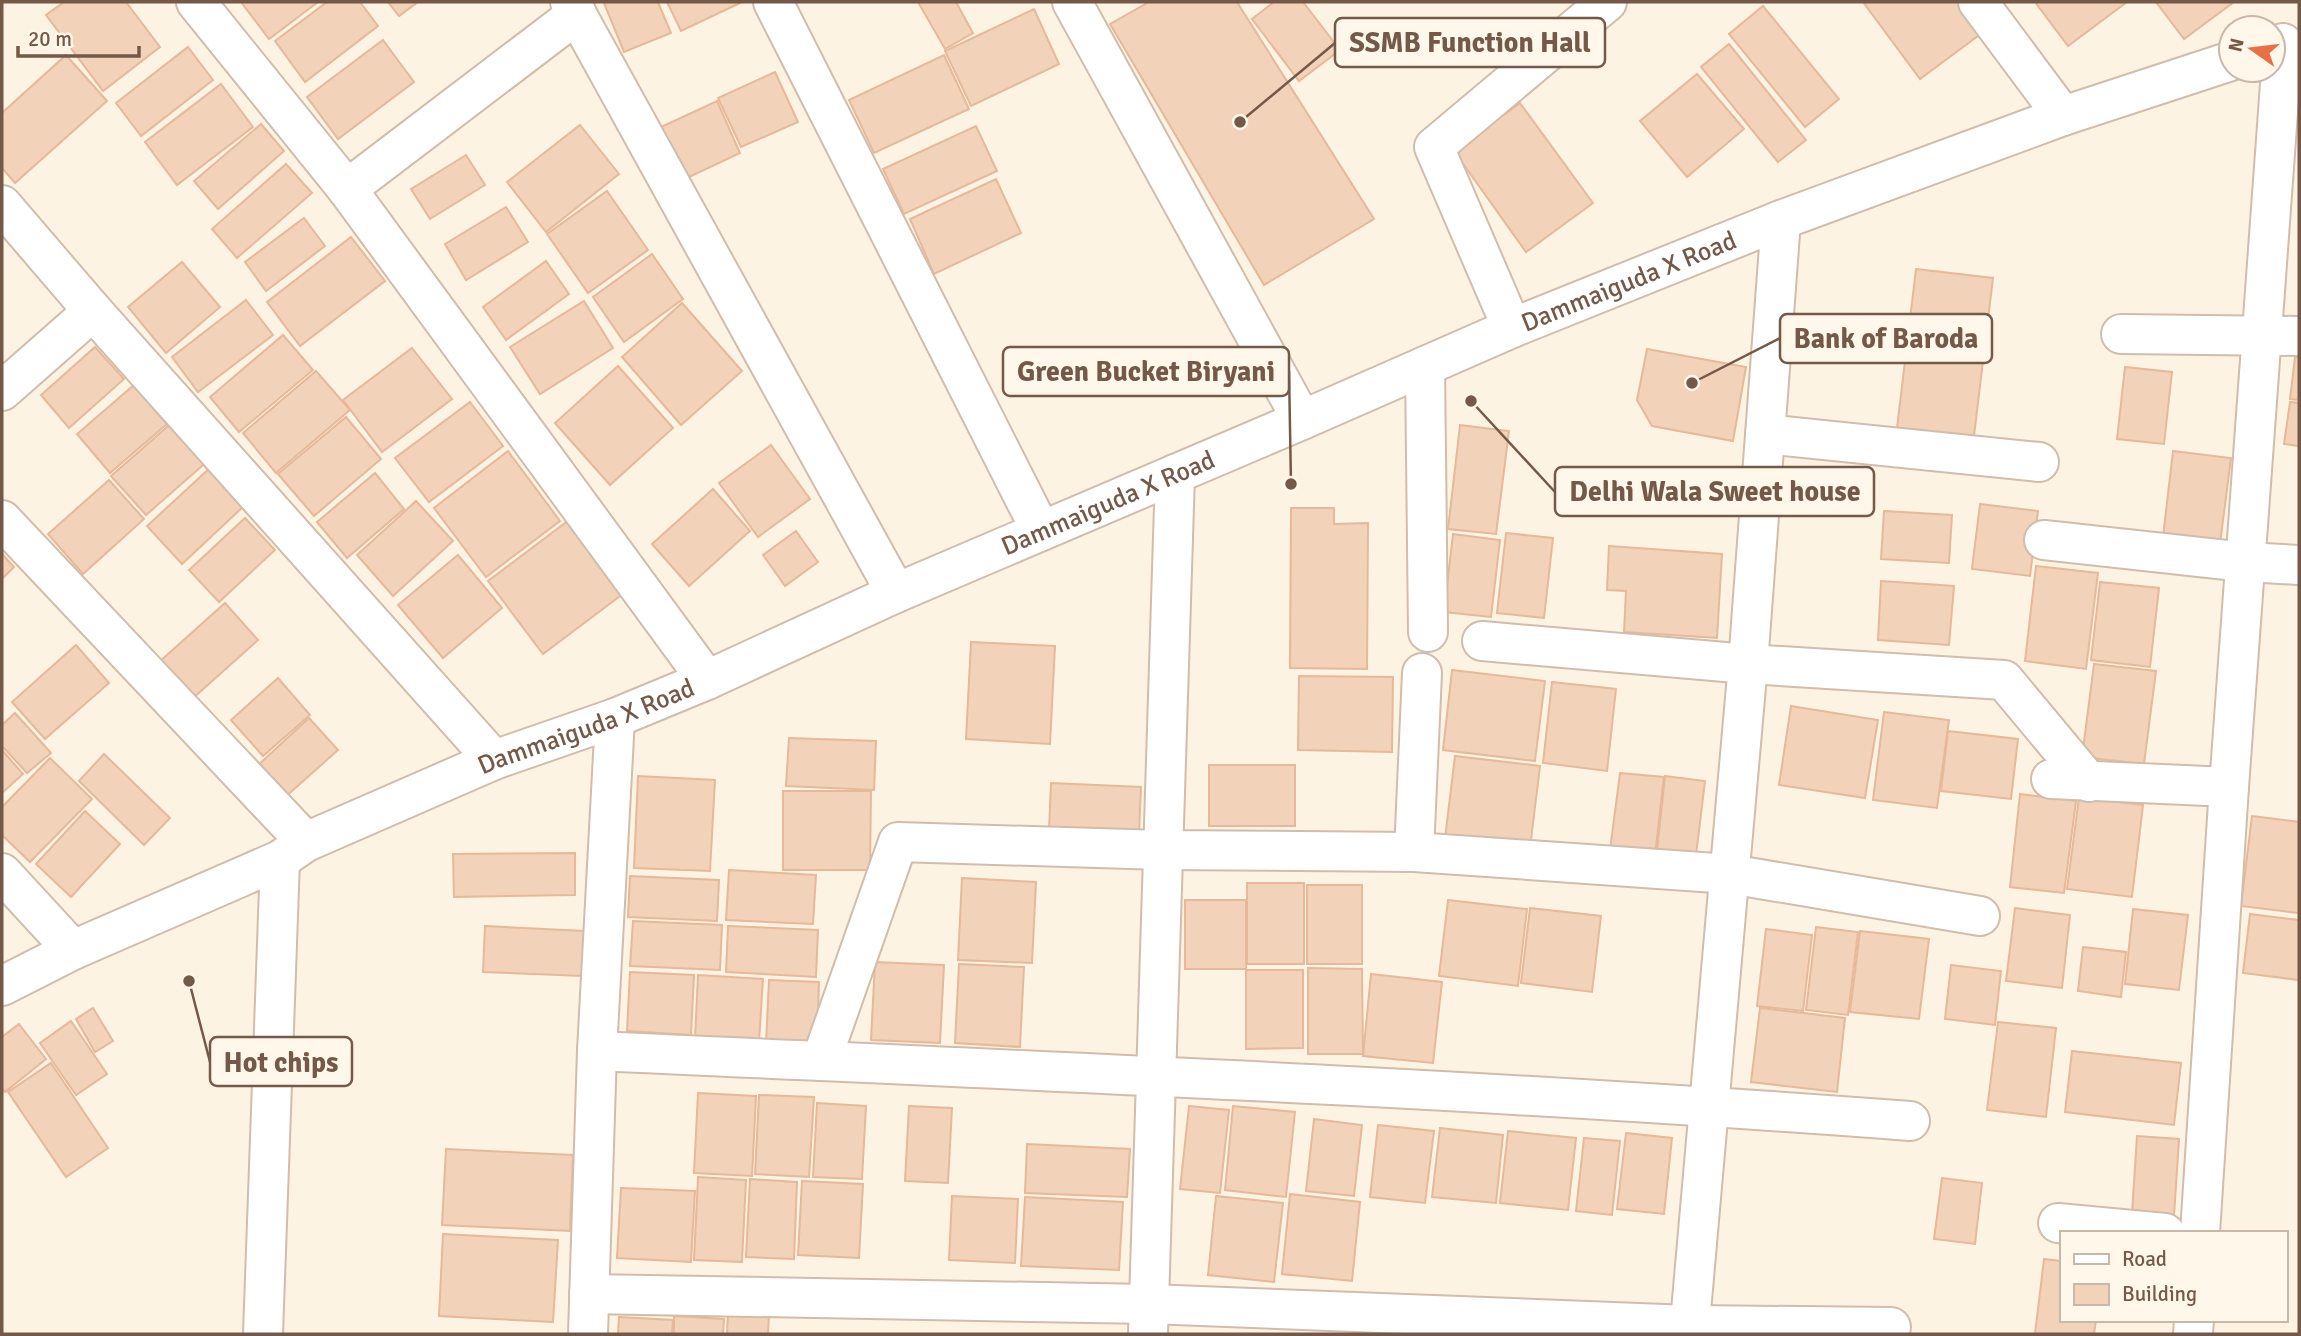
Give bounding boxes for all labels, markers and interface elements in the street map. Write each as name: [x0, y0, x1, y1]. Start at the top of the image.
scale bar: [18, 14, 138, 58]
north arrow: [2217, 14, 2287, 84]
callout: SSMB Function Hall: [1335, 18, 1605, 67]
text: 20 m: [28, 26, 72, 52]
text: SSMB Function Hall: [1349, 26, 1591, 60]
text: N: [2223, 36, 2250, 54]
street label: Dammaiguda X Road: [1517, 225, 1741, 340]
callout: Bank of Baroda: [1780, 314, 1992, 363]
text: Bank of Baroda: [1794, 322, 1978, 356]
callout: Green Bucket Biryani: [1003, 347, 1289, 396]
text: Green Bucket Biryani: [1017, 355, 1275, 389]
street label: Dammaiguda X Road: [997, 444, 1220, 563]
callout: Delhi Wala Sweet house: [1555, 467, 1874, 516]
text: Delhi Wala Sweet house: [1569, 475, 1861, 509]
street label: Dammaiguda X Road: [473, 672, 699, 782]
callout: Hot chips: [210, 1037, 352, 1086]
text: Hot chips: [224, 1046, 338, 1080]
legend: [2060, 1231, 2287, 1322]
text: Road: [2122, 1246, 2167, 1272]
text: Building: [2122, 1281, 2197, 1307]

